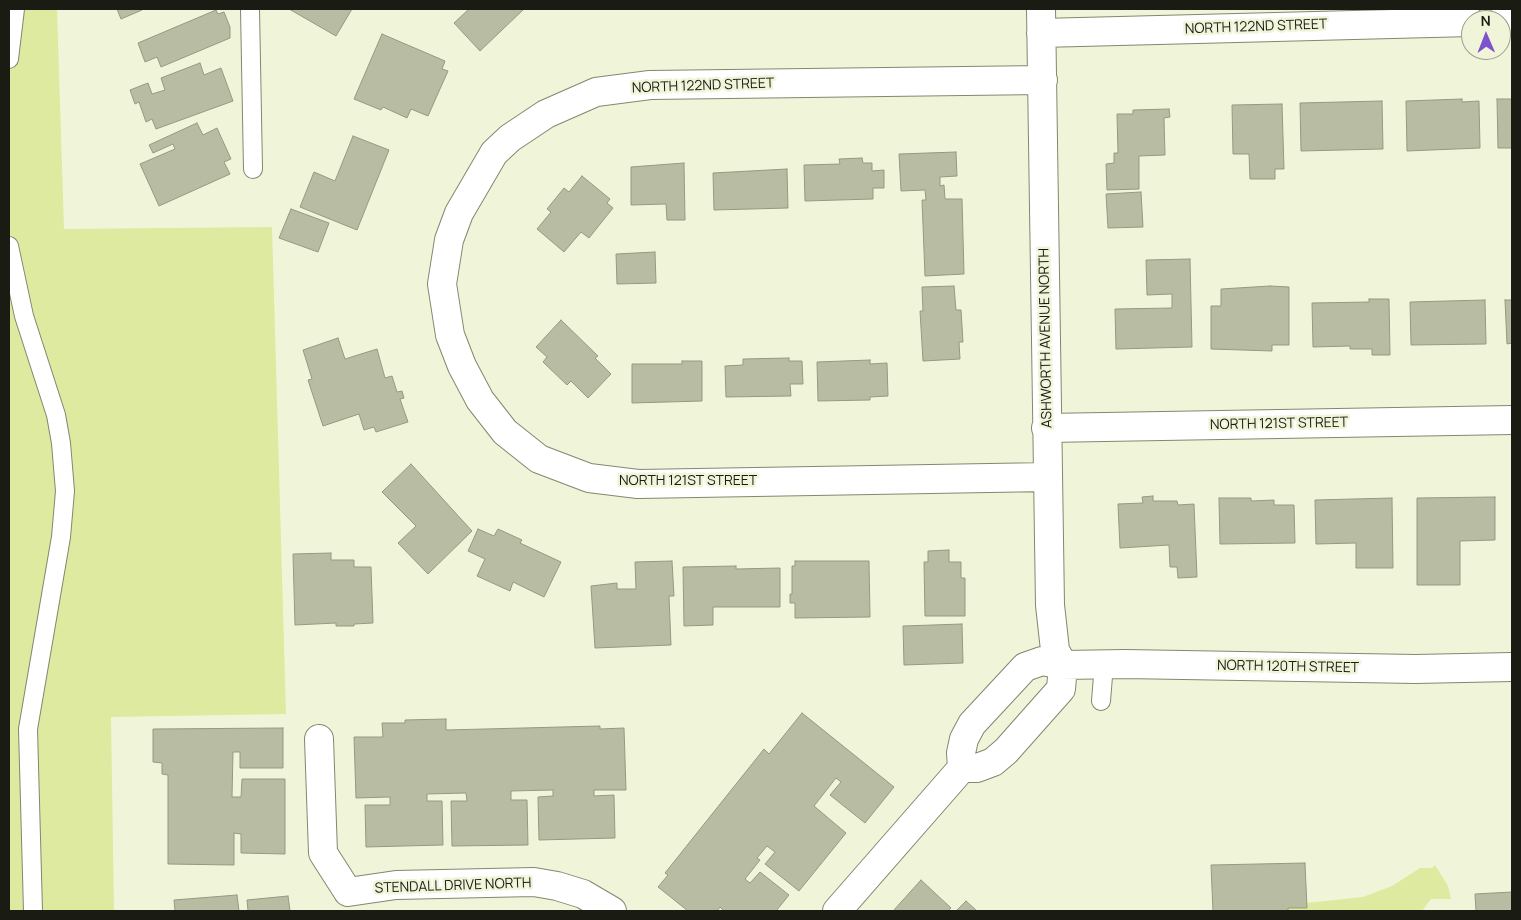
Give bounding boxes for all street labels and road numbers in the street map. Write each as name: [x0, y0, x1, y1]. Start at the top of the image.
street label: NORTH 122ND STREET: [1184, 16, 1328, 38]
street label: NORTH 122ND STREET: [631, 75, 775, 97]
street label: ASHWORTH AVENUE NORTH: [1036, 248, 1056, 428]
street label: NORTH 121ST STREET: [1210, 414, 1348, 434]
street label: NORTH 121ST STREET: [619, 473, 757, 489]
street label: NORTH 120TH STREET: [1217, 657, 1359, 677]
street label: STENDALL DRIVE NORTH: [374, 875, 532, 897]

